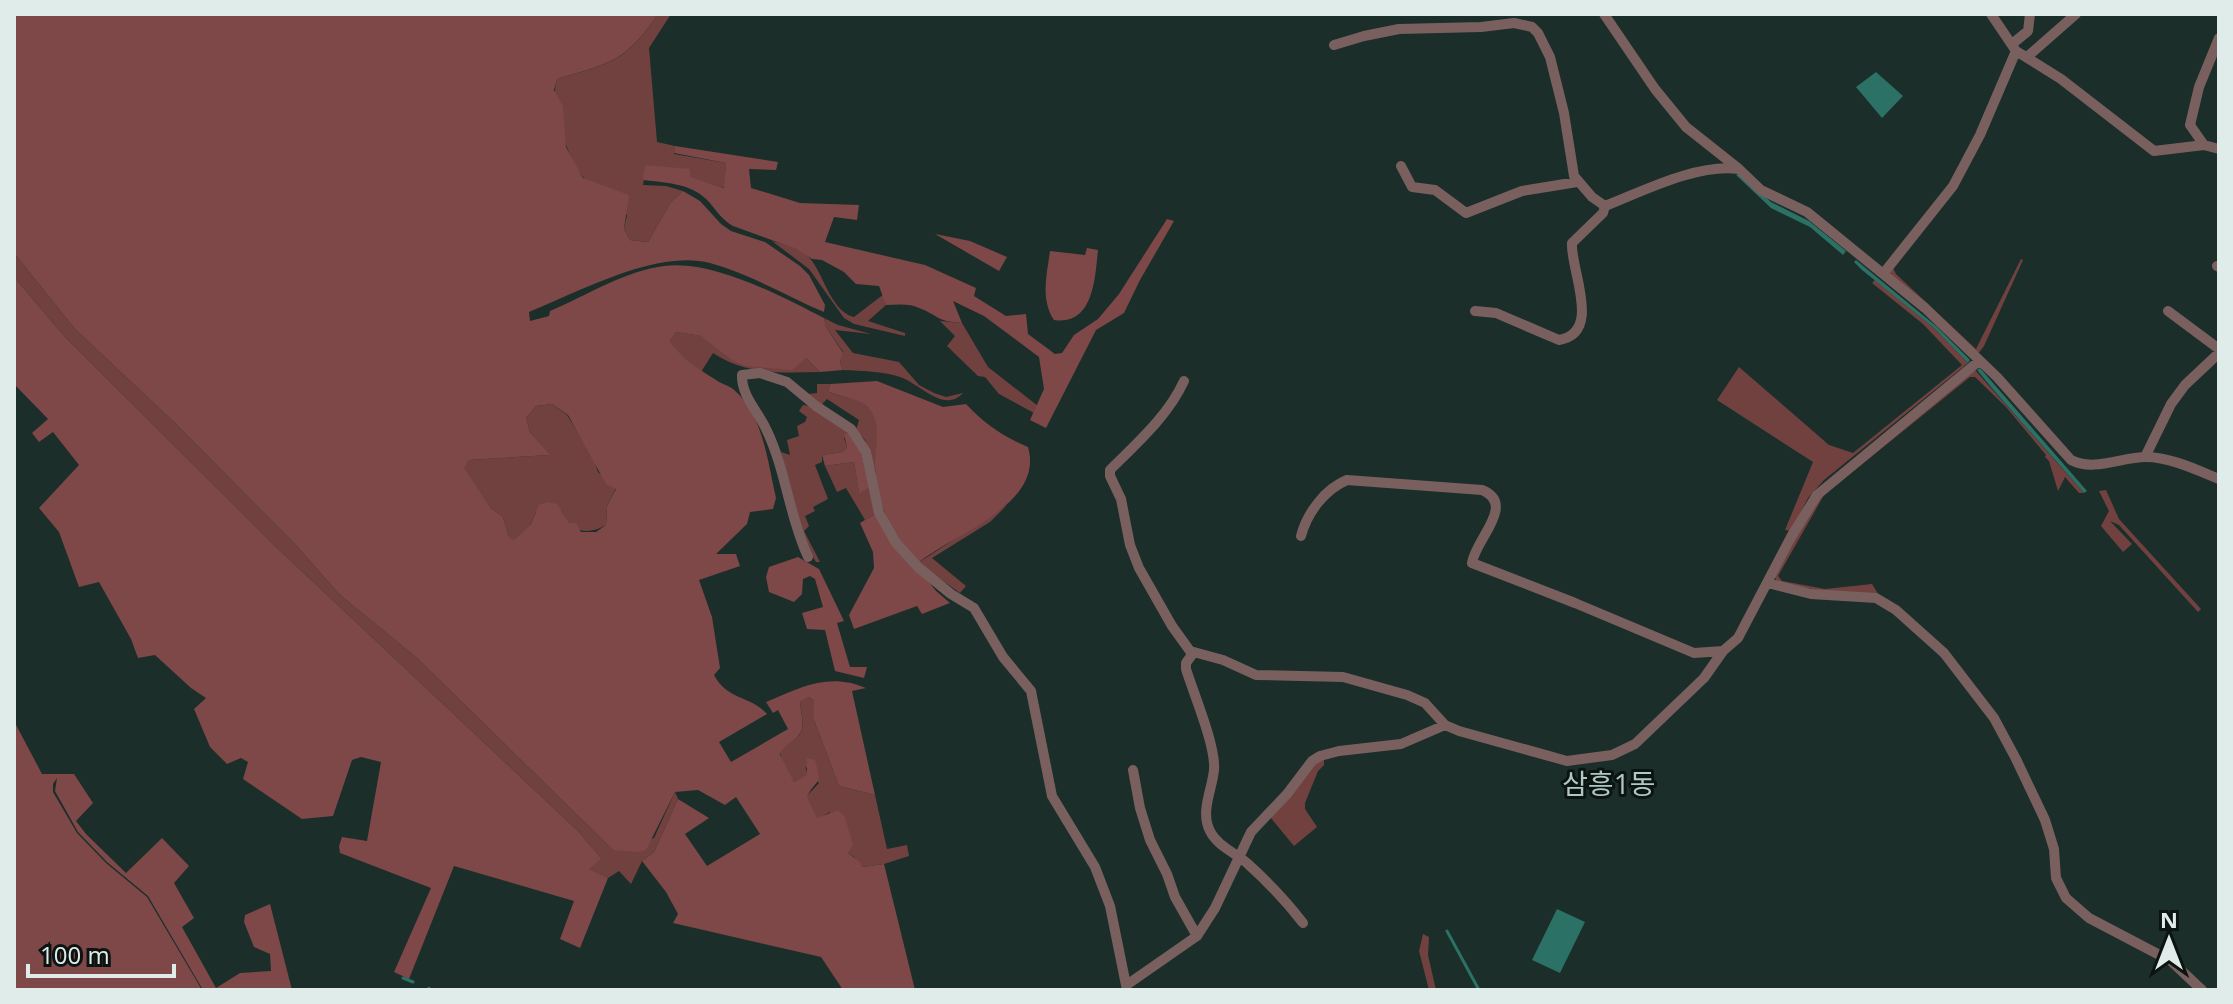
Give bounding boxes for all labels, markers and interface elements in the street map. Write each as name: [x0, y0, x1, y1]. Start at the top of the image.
district label: 삼흥1동: [1562, 764, 1656, 802]
north arrow: [2129, 900, 2209, 980]
text: N: [2160, 904, 2178, 934]
scale bar: [28, 928, 174, 978]
text: 100 m: [40, 938, 110, 971]

